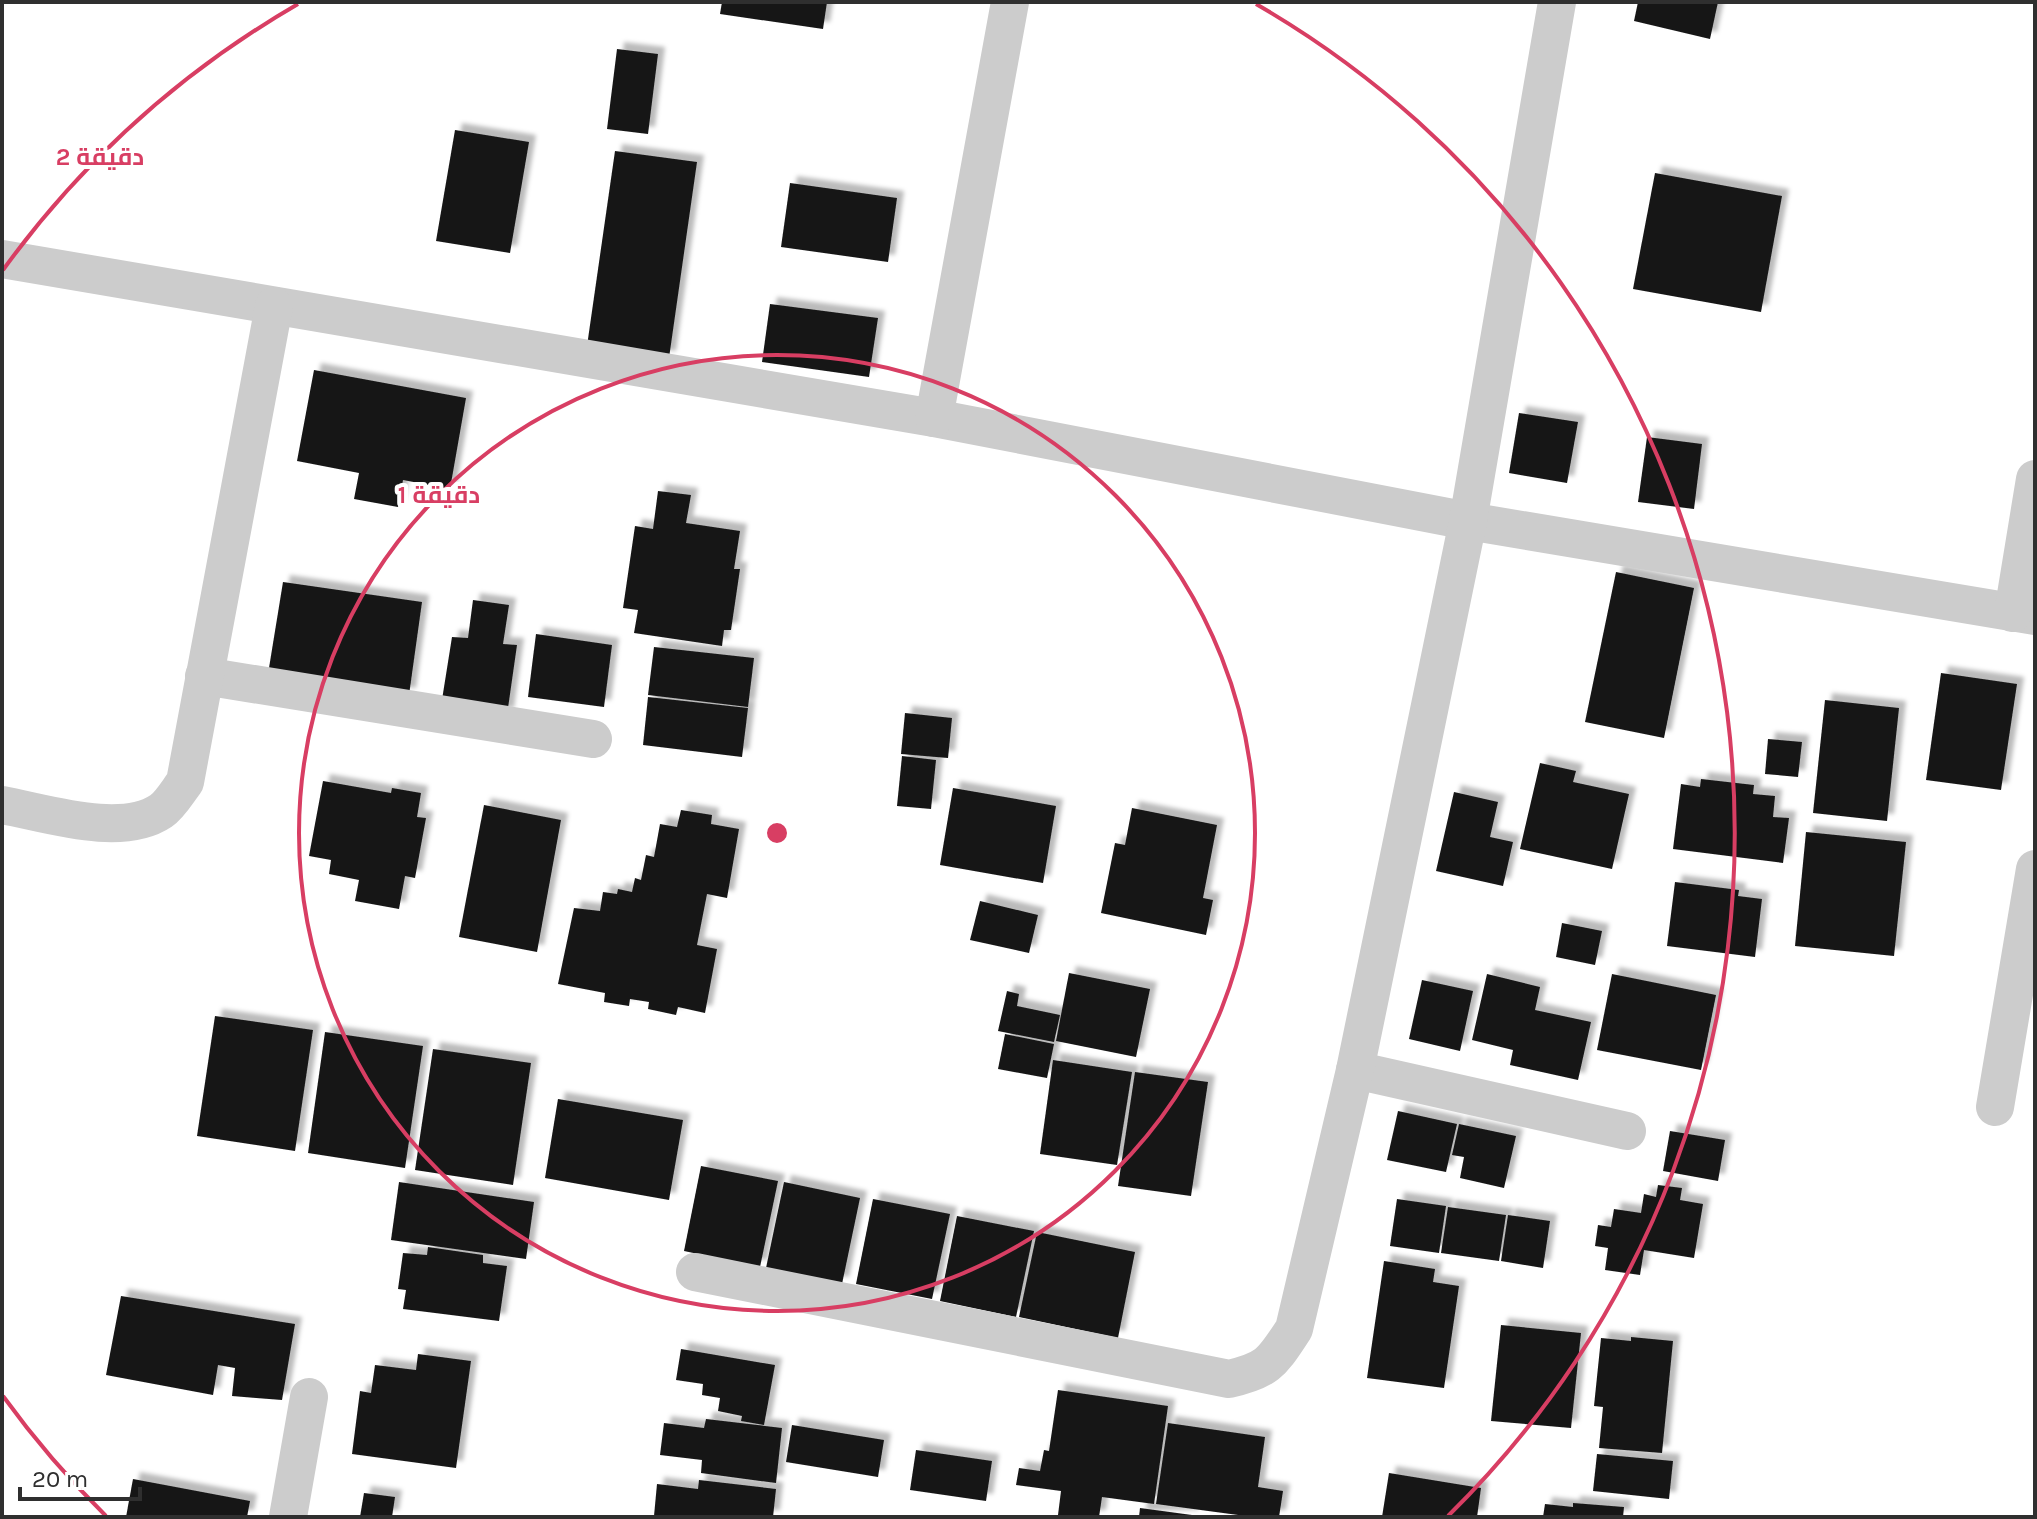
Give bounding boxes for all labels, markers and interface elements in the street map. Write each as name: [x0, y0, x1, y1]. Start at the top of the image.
text: 2 دقيقة: [56, 143, 144, 171]
text: 1 دقيقة: [398, 481, 480, 509]
centre of rings: [763, 819, 791, 847]
scale bar: [20, 1451, 140, 1501]
text: 20 m: [32, 1465, 88, 1493]

